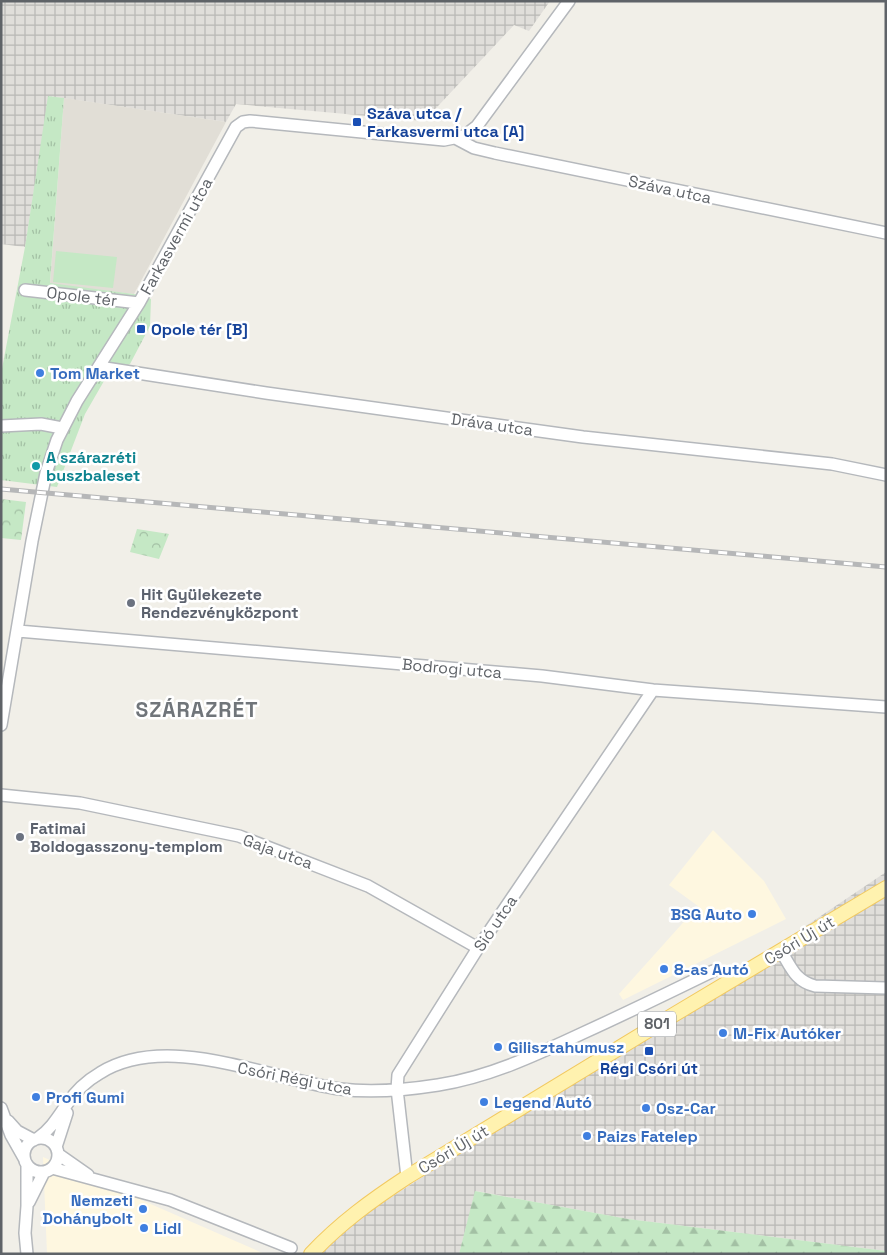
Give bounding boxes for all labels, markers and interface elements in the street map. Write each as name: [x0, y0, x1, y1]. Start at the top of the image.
place label: Száva utca / Farkasvermi utca [A]: [367, 103, 524, 142]
marker: Száva utca / Farkasvermi utca [A]: [351, 116, 363, 128]
street label: Száva utca: [627, 170, 713, 209]
street label: Farkasvermi utca: [136, 174, 217, 298]
street label: Opole tér: [45, 282, 118, 311]
place label: Opole tér [B]: [151, 319, 248, 340]
marker: Opole tér [B]: [135, 323, 147, 335]
place label: Tom Market: [50, 363, 140, 384]
marker: Tom Market: [34, 367, 46, 379]
street label: Dráva utca: [450, 408, 534, 441]
place label: A szárazréti buszbaleset: [46, 447, 140, 486]
marker: A szárazréti buszbaleset: [30, 460, 42, 472]
place label: Hit Gyülekezete Rendezvényközpont: [141, 584, 299, 623]
marker: Hit Gyülekezete Rendezvényközpont: [125, 597, 137, 609]
street label: Bodrogi utca: [401, 654, 503, 683]
district label: SZÁRAZRÉT: [135, 696, 259, 723]
place label: Fatimai Boldogasszony-templom: [30, 818, 223, 857]
street label: Gaja utca: [240, 829, 316, 874]
marker: Fatimai Boldogasszony-templom: [14, 831, 26, 843]
street label: Sió utca: [469, 891, 522, 955]
place label: BSG Auto: [670, 904, 742, 925]
marker: BSG Auto: [746, 908, 758, 920]
street label: Csóri Új út: [760, 911, 838, 970]
place label: 8-as Autó: [674, 959, 749, 980]
marker: 8-as Autó: [658, 963, 670, 975]
road number: 801: [638, 1012, 676, 1036]
place label: M-Fix Autóker: [733, 1023, 841, 1044]
marker: M-Fix Autóker: [717, 1027, 729, 1039]
place label: Gilisztahumusz: [508, 1037, 624, 1058]
marker: Gilisztahumusz: [492, 1041, 504, 1053]
marker: Régi Csóri út: [643, 1045, 655, 1057]
street label: Csóri Régi utca: [236, 1057, 354, 1100]
place label: Régi Csóri út: [600, 1058, 698, 1079]
place label: Profi Gumi: [46, 1087, 124, 1108]
marker: Profi Gumi: [30, 1091, 42, 1103]
place label: Legend Autó: [494, 1092, 592, 1113]
marker: Legend Autó: [478, 1096, 490, 1108]
place label: Osz-Car: [656, 1098, 716, 1119]
marker: Osz-Car: [640, 1102, 652, 1114]
street label: Csóri Új út: [414, 1120, 492, 1179]
place label: Paizs Fatelep: [597, 1126, 698, 1147]
marker: Paizs Fatelep: [581, 1130, 593, 1142]
place label: Nemzeti Dohánybolt: [42, 1190, 133, 1229]
marker: Nemzeti Dohánybolt: [137, 1203, 149, 1215]
place label: Lidl: [154, 1218, 181, 1239]
marker: Lidl: [138, 1222, 150, 1234]

